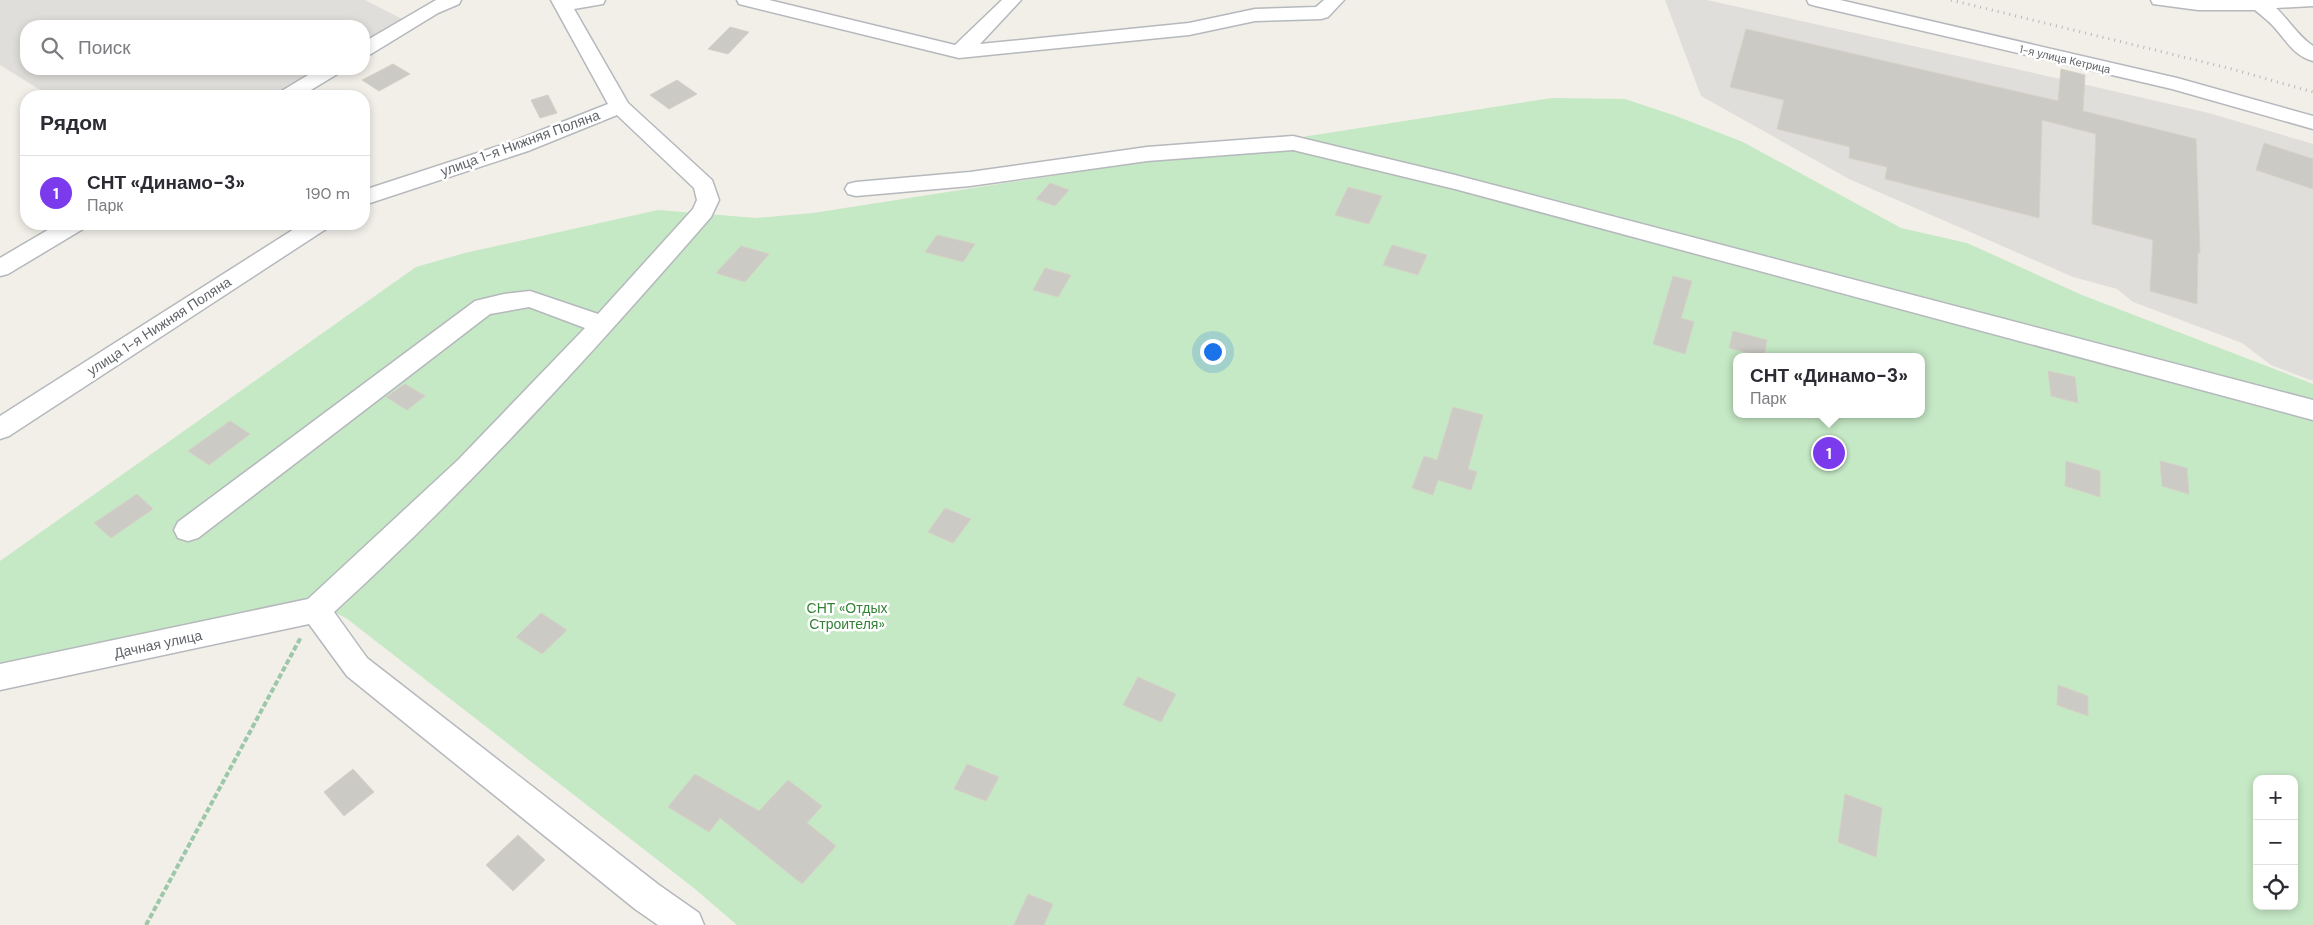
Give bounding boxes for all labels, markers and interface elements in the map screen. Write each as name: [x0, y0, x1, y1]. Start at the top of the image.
search box: [20, 20, 370, 75]
icon: search: [38, 34, 66, 62]
text: Поиск: [78, 35, 131, 60]
street label: 1-я улица Кетрица: [2018, 42, 2113, 77]
street label: улица 1-я Нижняя Поляна: [438, 106, 602, 180]
text: Рядом: [40, 109, 107, 137]
text: СНТ «Динамо-3»: [87, 170, 245, 195]
text: 1: [53, 183, 59, 204]
text: 190 m: [306, 183, 350, 204]
text: Парк: [87, 195, 123, 216]
street label: улица 1-я Нижняя Поляна: [84, 273, 235, 379]
your location: [1200, 339, 1226, 365]
popup: [1733, 353, 1925, 418]
text: СНТ «Динамо-3»: [1750, 363, 1908, 388]
text: Парк: [1750, 388, 1786, 409]
pin: 1: [1813, 434, 1845, 472]
park label: СНТ «Отдых Строителя»: [807, 599, 887, 633]
street label: Дачная улица: [112, 626, 204, 662]
map controls: [2253, 775, 2298, 910]
button: +: [2253, 775, 2298, 820]
button: −: [2253, 820, 2298, 865]
button: locate: [2253, 865, 2298, 910]

